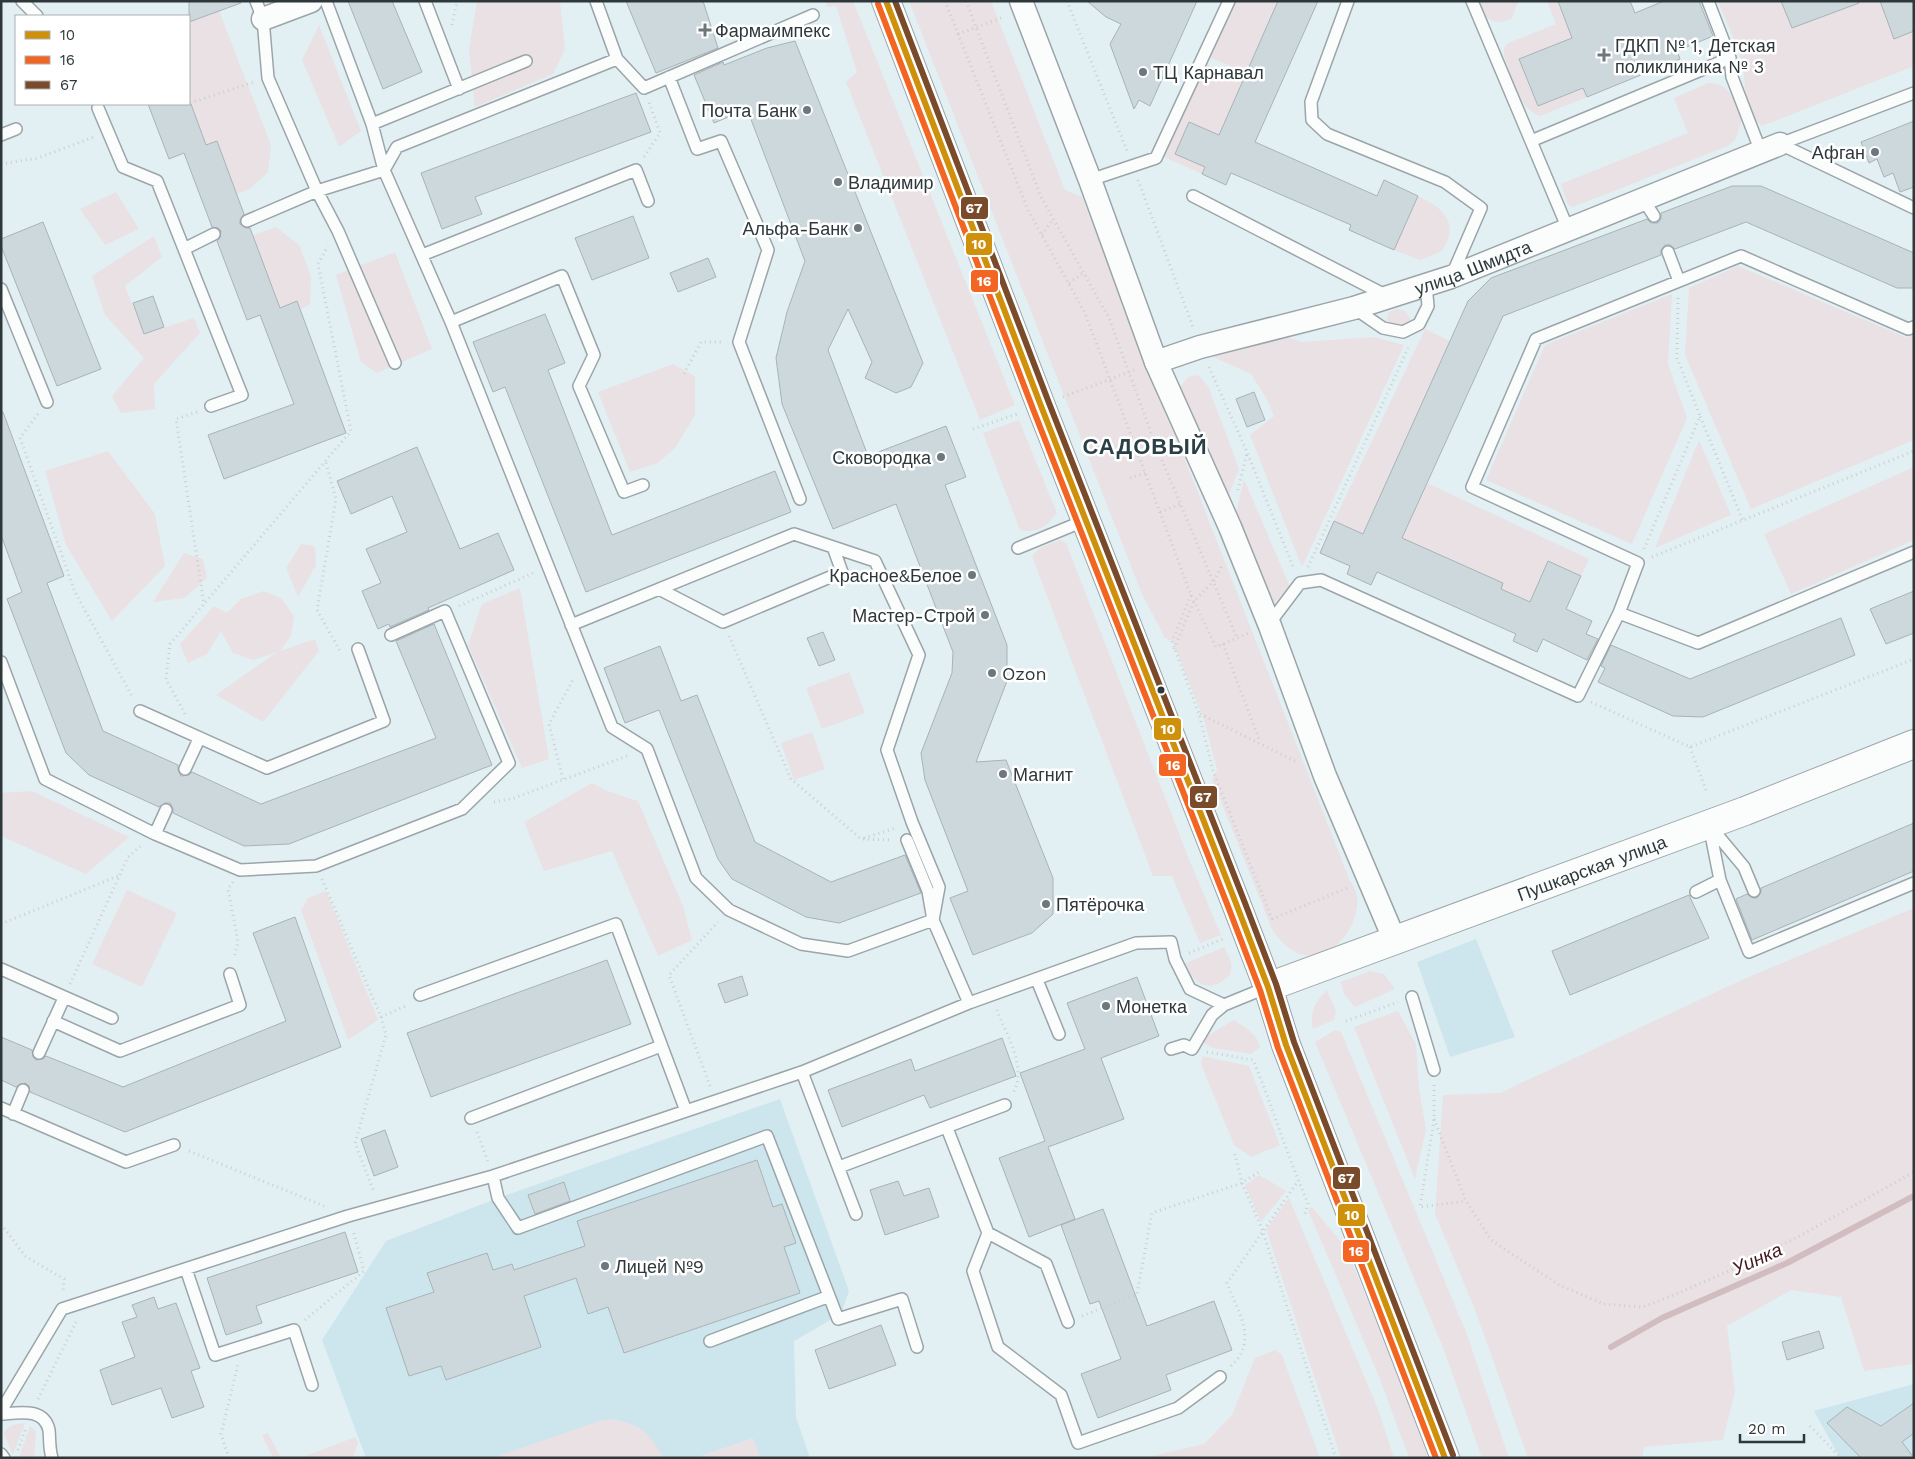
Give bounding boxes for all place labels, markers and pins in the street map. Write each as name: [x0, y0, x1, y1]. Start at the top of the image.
place label: Фармаимпекс: [715, 20, 830, 41]
marker: Фармаимпекс: [699, 24, 711, 36]
place label: ГДКП № 1, Детская поликлиника № 3: [1615, 35, 1775, 77]
marker: ГДКП № 1, Детская поликлиника № 3: [1597, 48, 1611, 62]
place label: ТЦ Карнавал: [1153, 62, 1264, 83]
marker: ТЦ Карнавал: [1137, 66, 1149, 78]
place label: Почта Банк: [701, 100, 797, 121]
marker: Почта Банк: [801, 104, 813, 116]
place label: Афган: [1812, 142, 1865, 163]
marker: Афган: [1869, 146, 1881, 158]
place label: Владимир: [848, 172, 934, 193]
marker: Владимир: [832, 176, 844, 188]
place label: Альфа-Банк: [742, 218, 848, 239]
marker: Альфа-Банк: [852, 222, 864, 234]
place label: Сковородка: [832, 447, 932, 468]
marker: Сковородка: [935, 451, 947, 463]
place label: Красное&Белое: [829, 565, 962, 586]
marker: Красное&Белое: [966, 569, 978, 581]
place label: Мастер-Строй: [852, 605, 975, 626]
marker: Мастер-Строй: [979, 609, 991, 621]
place label: Ozon: [1002, 663, 1047, 684]
marker: Ozon: [986, 667, 998, 679]
unlabelled marker: [1156, 685, 1166, 695]
place label: Магнит: [1013, 764, 1073, 785]
marker: Магнит: [997, 768, 1009, 780]
place label: Пятёрочка: [1056, 894, 1145, 915]
marker: Пятёрочка: [1040, 898, 1052, 910]
place label: Монетка: [1116, 996, 1188, 1017]
marker: Монетка: [1100, 1000, 1112, 1012]
place label: Лицей №9: [615, 1256, 704, 1277]
marker: Лицей №9: [599, 1260, 611, 1272]

